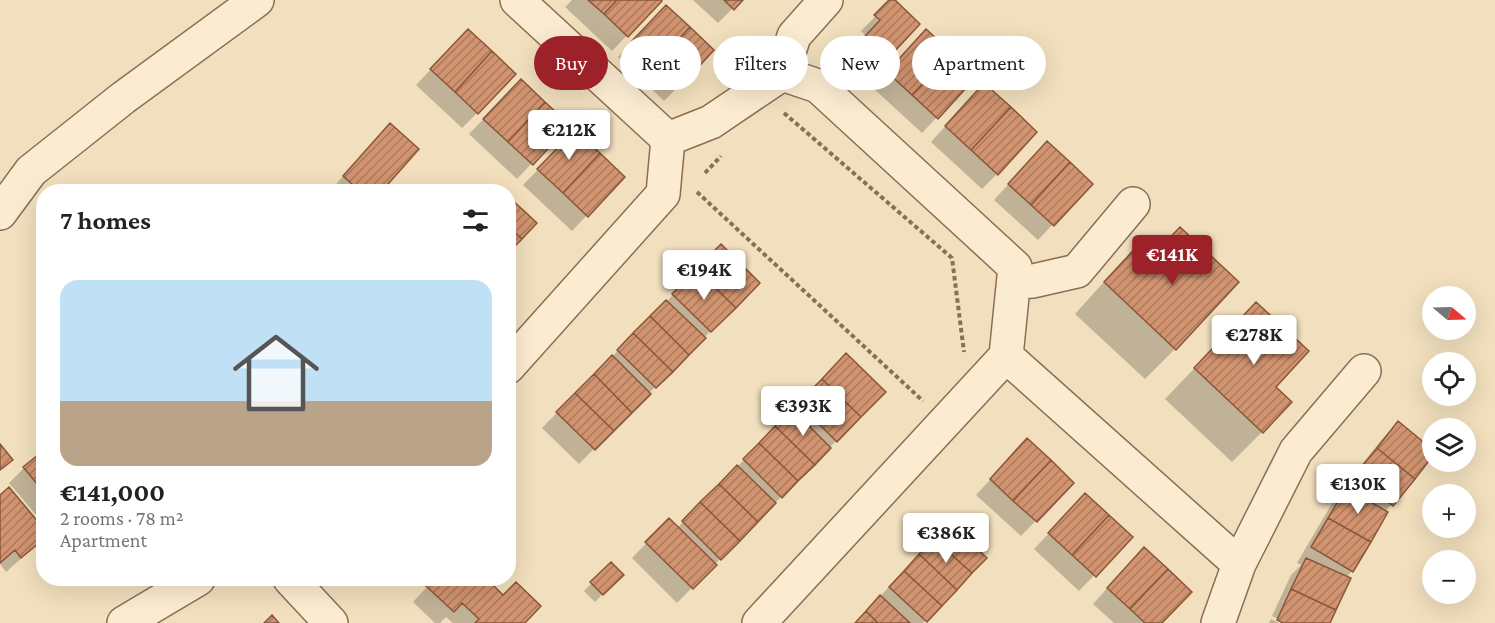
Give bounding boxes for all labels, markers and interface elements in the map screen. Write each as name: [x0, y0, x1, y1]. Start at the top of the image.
chip: Buy: [534, 36, 608, 90]
chip: Rent: [620, 36, 701, 90]
chip: Filters: [713, 36, 808, 90]
chip: New: [820, 36, 900, 90]
chip: Apartment: [912, 36, 1046, 90]
pin: €212K: [527, 110, 611, 161]
text: €212K: [542, 118, 596, 140]
icon: filters: [459, 204, 492, 237]
text: 7 homes: [60, 206, 151, 235]
pin: €141K: [1130, 235, 1214, 286]
text: €141K: [1146, 243, 1198, 265]
pin: €194K: [662, 250, 746, 301]
text: €194K: [677, 258, 731, 280]
north arrow: [1422, 286, 1476, 340]
map controls: [1422, 286, 1476, 604]
pin: €278K: [1212, 315, 1296, 366]
icon: home: [222, 319, 330, 427]
text: €278K: [1226, 323, 1282, 345]
button: locate: [1422, 352, 1476, 406]
pin: €393K: [761, 386, 845, 437]
text: €393K: [775, 394, 831, 416]
button: layers: [1422, 418, 1476, 472]
pin: €130K: [1316, 464, 1400, 515]
text: €130K: [1330, 472, 1386, 494]
text: €141,000: [60, 478, 165, 507]
button: +: [1422, 484, 1476, 538]
text: 2 rooms · 78 m²: [60, 507, 184, 529]
pin: €386K: [904, 513, 988, 564]
text: €386K: [917, 521, 975, 543]
text: Apartment: [60, 529, 147, 551]
button: −: [1422, 550, 1476, 604]

